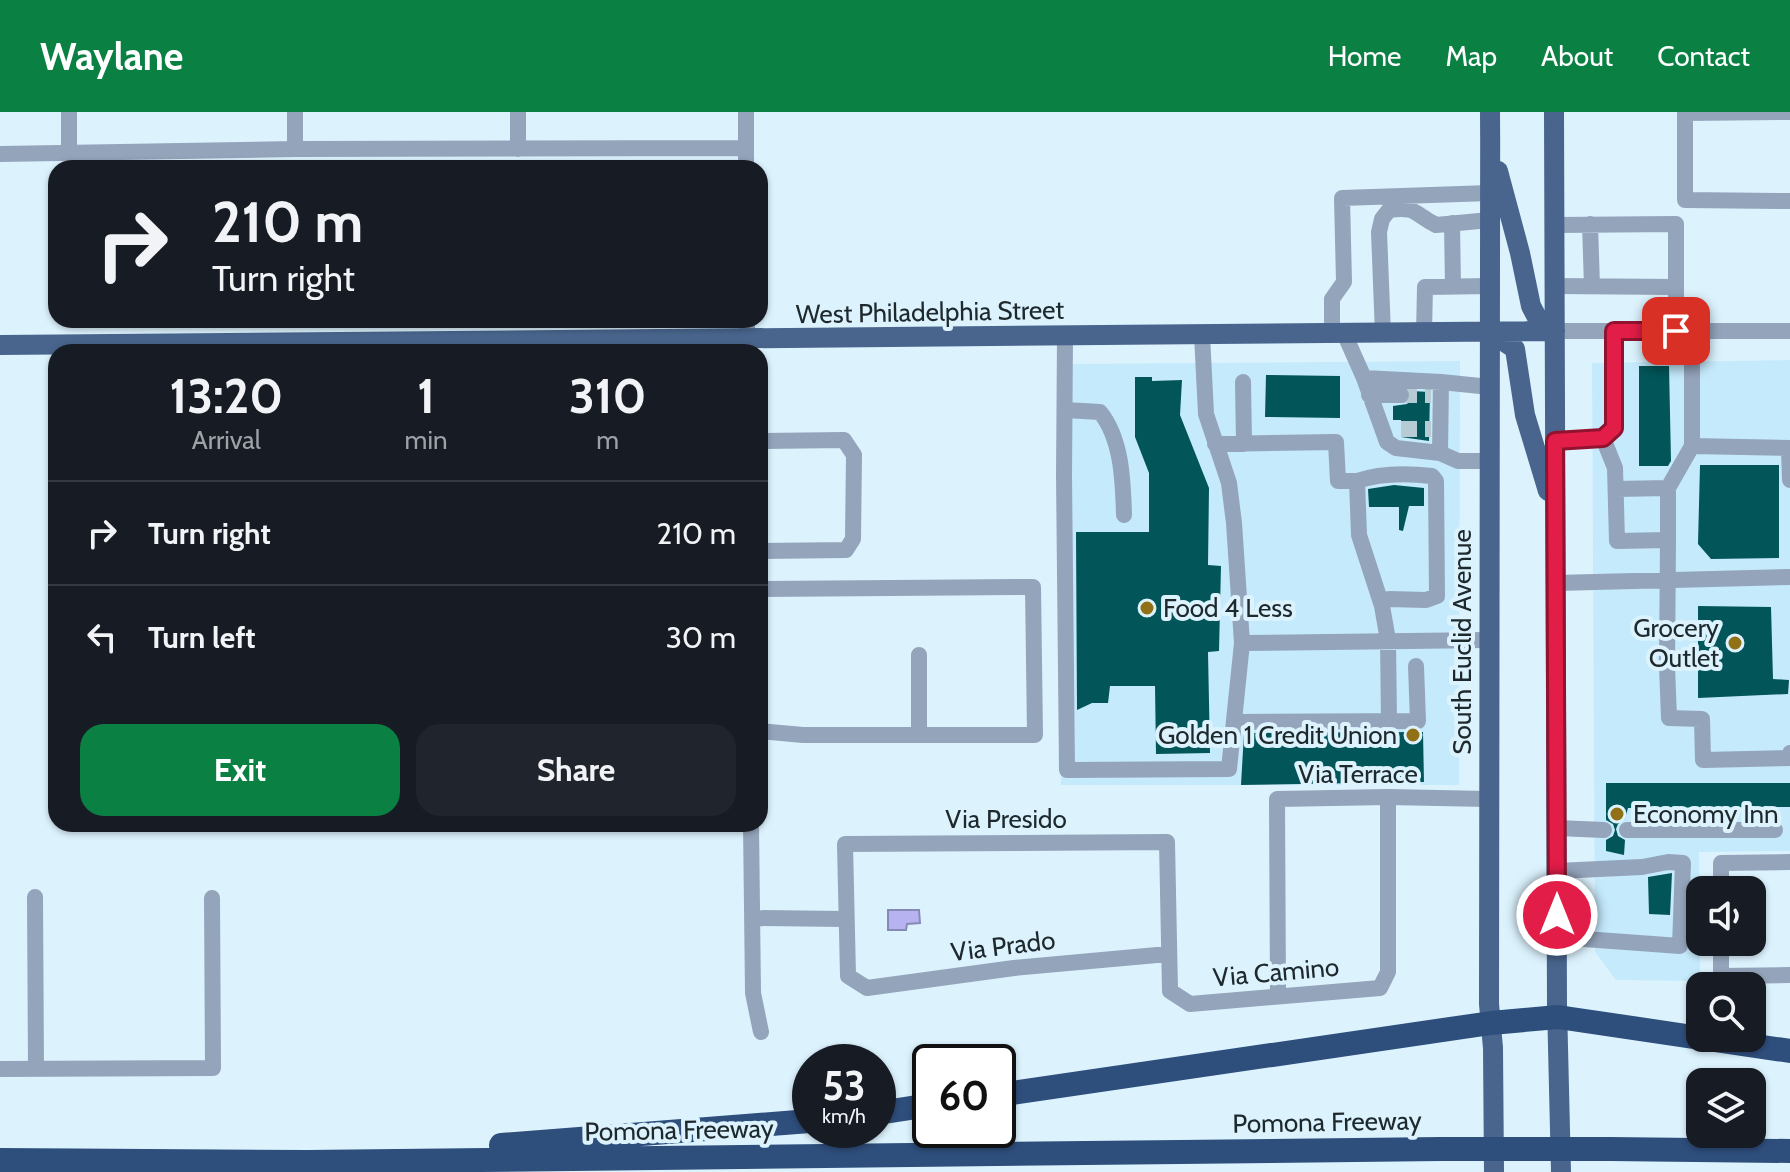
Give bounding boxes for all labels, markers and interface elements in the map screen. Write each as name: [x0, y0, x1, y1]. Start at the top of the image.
text: Waylane: [40, 33, 183, 80]
text: Home: [1328, 39, 1401, 73]
text: Map: [1445, 39, 1497, 73]
text: About: [1541, 39, 1613, 73]
text: Contact: [1657, 39, 1750, 73]
text: 210 m: [212, 188, 363, 256]
icon: right: [80, 192, 184, 296]
text: Turn right: [212, 256, 355, 300]
street label: West Philadelphia Street: [796, 294, 1065, 330]
pin: [1642, 297, 1710, 365]
icon: arrive: [1654, 309, 1698, 353]
text: 13:20: [170, 367, 283, 425]
text: 1: [417, 367, 435, 425]
text: 310: [569, 367, 646, 425]
text: Arrival: [192, 424, 261, 456]
text: min: [405, 424, 447, 456]
text: m: [596, 424, 619, 456]
icon: right: [80, 511, 124, 555]
text: Turn right: [148, 515, 271, 552]
text: 210 m: [656, 515, 736, 552]
street label: South Euclid Avenue: [1446, 529, 1478, 755]
place label: Food 4 Less: [1163, 592, 1293, 624]
marker: Food 4 Less: [1138, 599, 1156, 617]
place label: Grocery Outlet: [1633, 612, 1719, 674]
icon: left: [80, 615, 124, 659]
text: Turn left: [148, 619, 256, 656]
text: 30 m: [666, 619, 736, 656]
marker: Grocery Outlet: [1726, 634, 1744, 652]
place label: Golden 1 Credit Union: [1158, 719, 1397, 751]
button: Exit: [80, 724, 400, 816]
button: Share: [416, 724, 736, 816]
marker: Golden 1 Credit Union: [1404, 726, 1422, 744]
street label: Via Terrace: [1298, 758, 1418, 790]
place label: Economy Inn: [1633, 798, 1779, 830]
street label: Via Presido: [945, 803, 1067, 835]
marker: Economy Inn: [1608, 805, 1626, 823]
position arrow: [1515, 873, 1599, 957]
map controls: [1686, 876, 1766, 1148]
button: sound: [1686, 876, 1766, 956]
street label: Via Prado: [949, 924, 1057, 968]
street label: Via Camino: [1212, 951, 1340, 993]
button: search: [1686, 972, 1766, 1052]
speed limit sign: 60: [912, 1044, 1016, 1148]
text: 53: [822, 1061, 866, 1110]
button: layers: [1686, 1068, 1766, 1148]
text: km/h: [822, 1104, 866, 1128]
street label: Pomona Freeway: [1232, 1104, 1422, 1140]
street label: Pomona Freeway: [584, 1112, 774, 1148]

